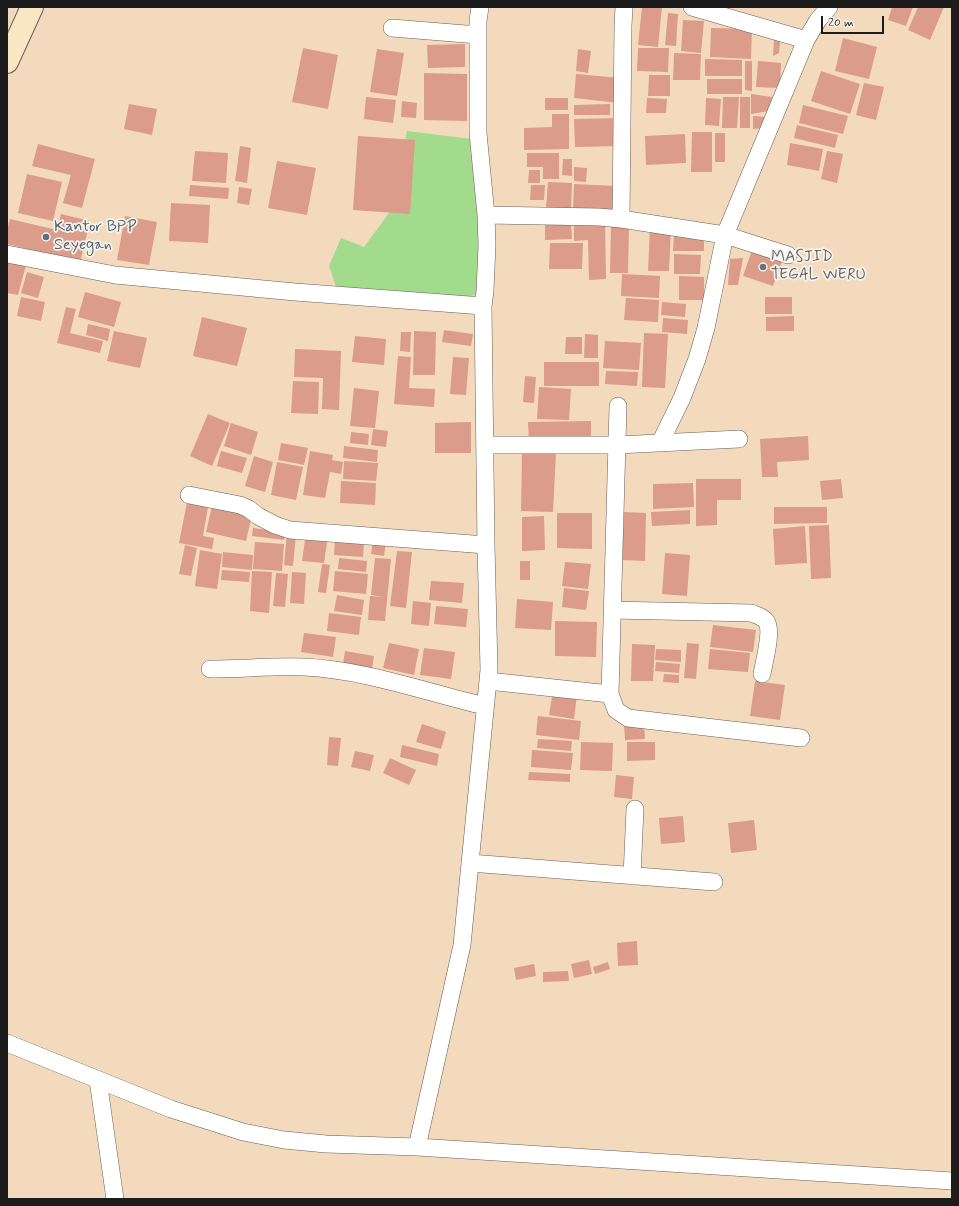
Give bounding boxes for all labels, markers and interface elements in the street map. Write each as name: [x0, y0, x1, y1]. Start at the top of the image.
scale bar: [823, 8, 886, 34]
text: 20 m: [828, 15, 854, 31]
place label: Kantor BPP Seyegan: [54, 218, 136, 256]
marker: Kantor BPP Seyegan: [41, 232, 51, 242]
place label: MASJID TEGAL WERU: [771, 248, 866, 286]
marker: MASJID TEGAL WERU: [758, 262, 768, 272]

